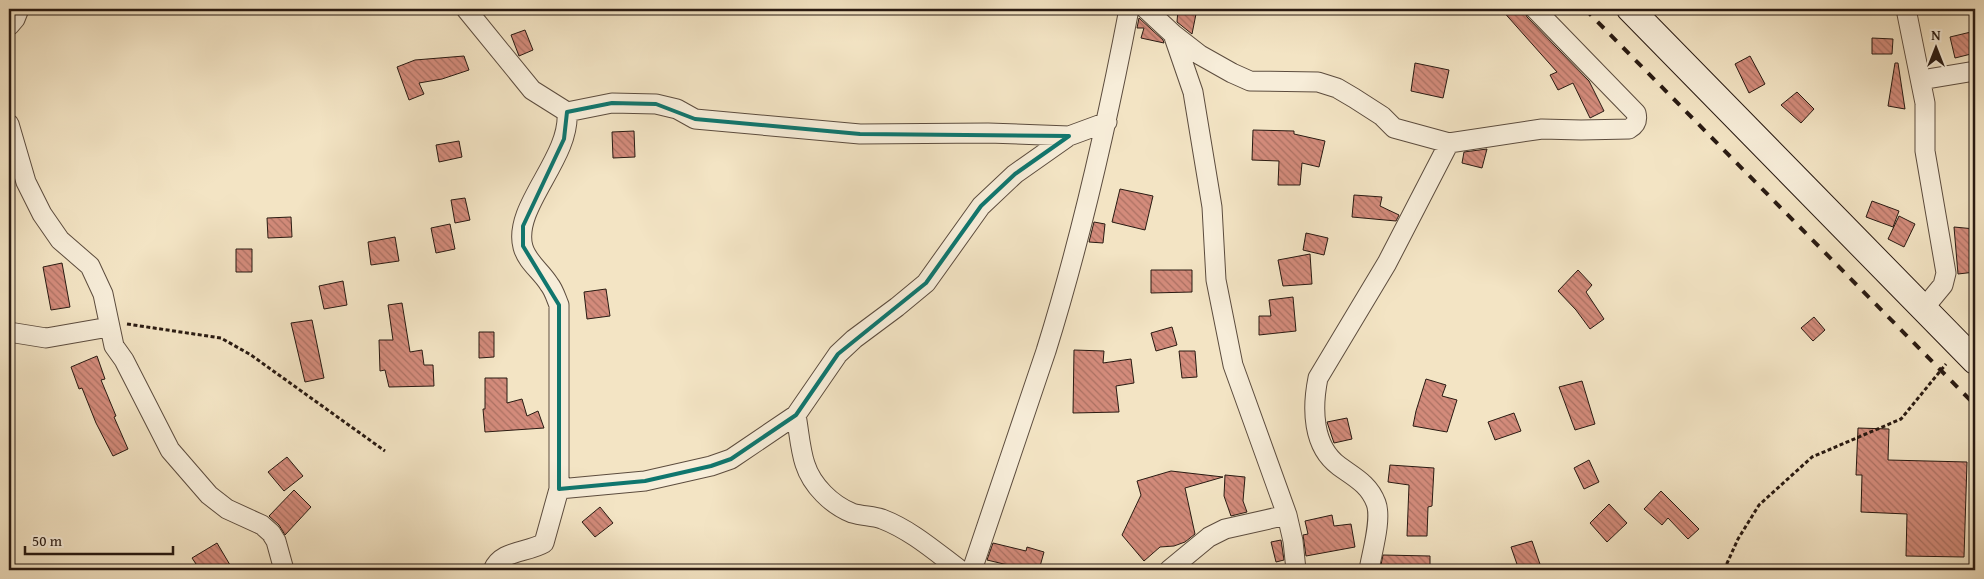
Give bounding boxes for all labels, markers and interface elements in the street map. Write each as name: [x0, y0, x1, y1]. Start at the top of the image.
north arrow: [1912, 22, 1962, 72]
text: N: [1931, 25, 1941, 45]
scale bar: [25, 524, 172, 556]
text: 50 m: [32, 530, 63, 551]

